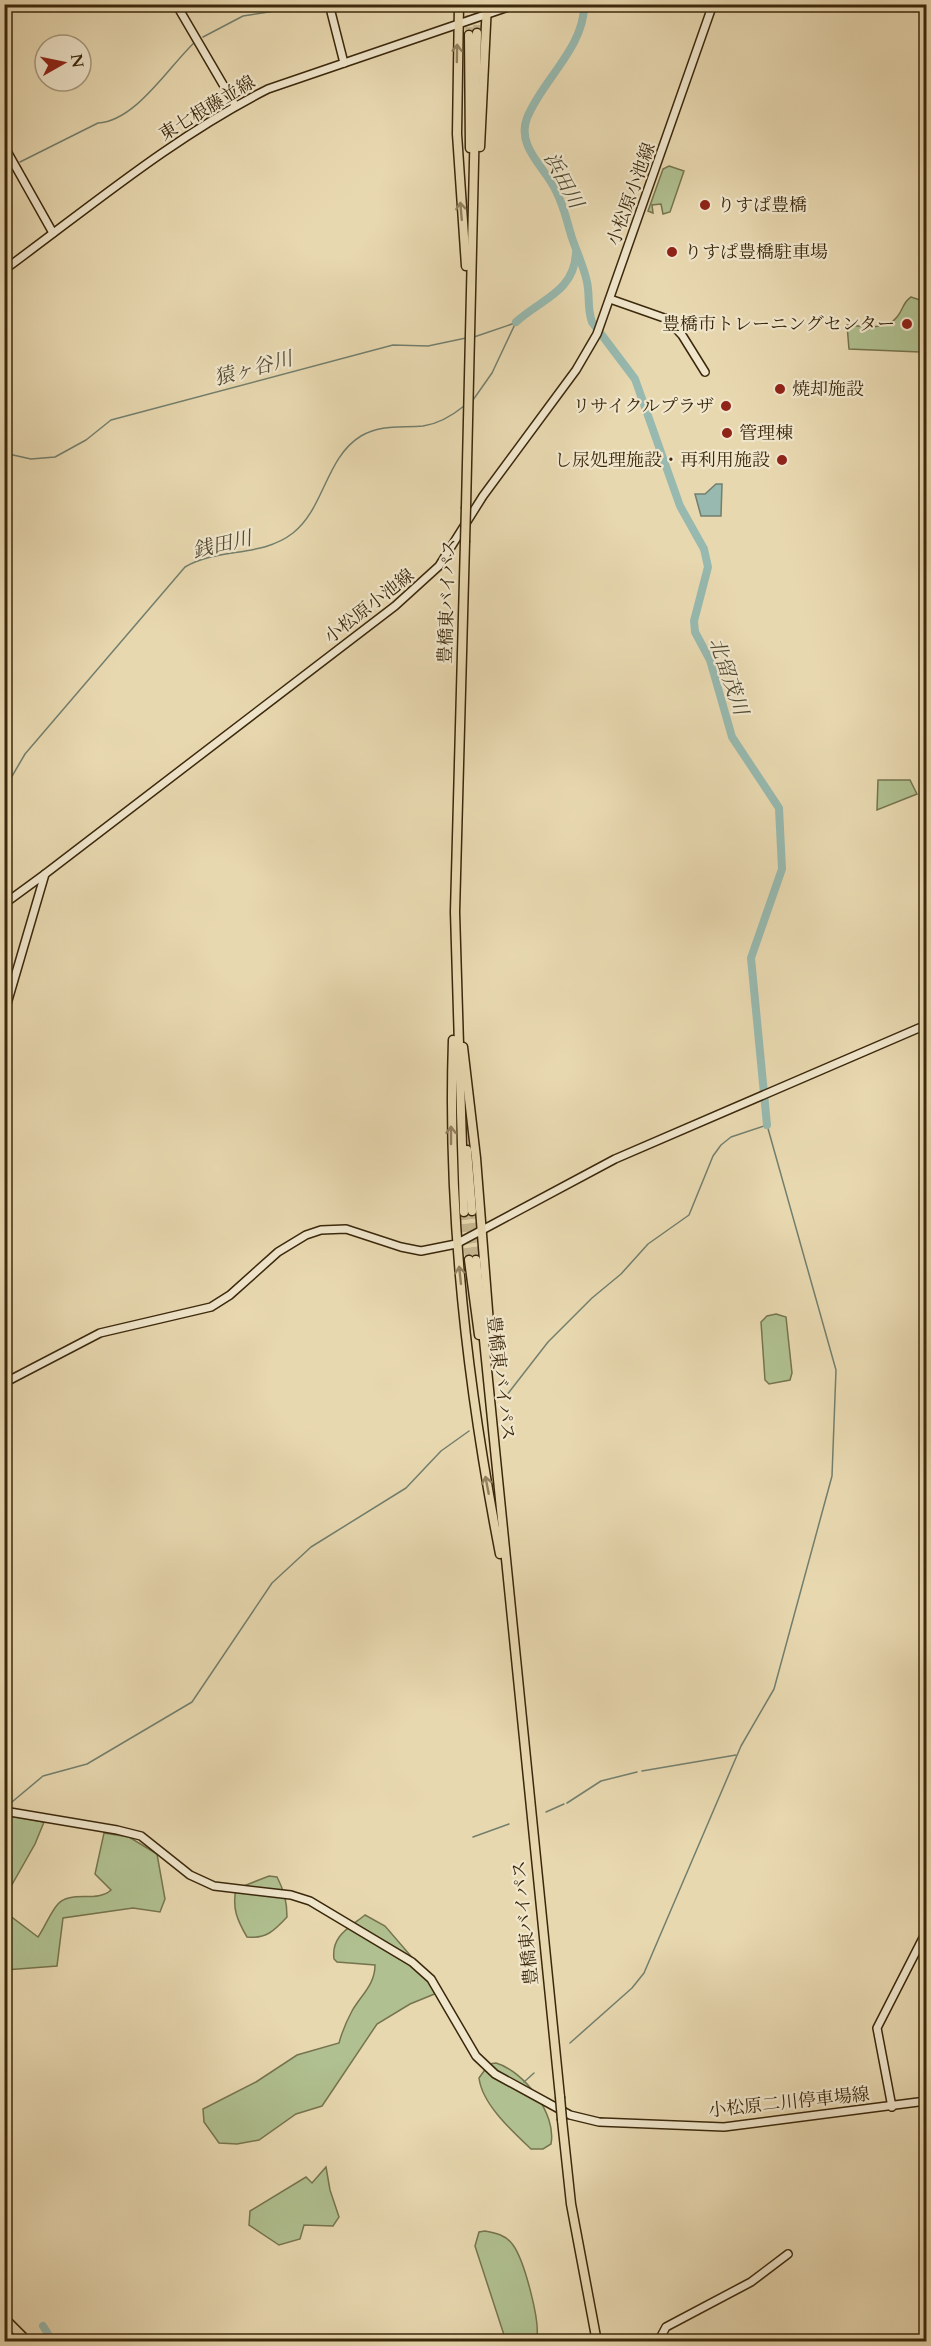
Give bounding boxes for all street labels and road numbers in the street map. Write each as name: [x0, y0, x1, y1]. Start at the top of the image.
street label: 東七根藤並線: [155, 70, 260, 147]
street label: 小松原小池線: [601, 139, 662, 249]
street label: 豊橋東バイパス: [433, 538, 462, 664]
street label: 小松原小池線: [319, 563, 420, 649]
street label: 豊橋東バイパス: [480, 1314, 521, 1442]
street label: 豊橋東バイパス: [506, 1859, 544, 1987]
street label: 小松原二川停車場線: [707, 2082, 871, 2123]

